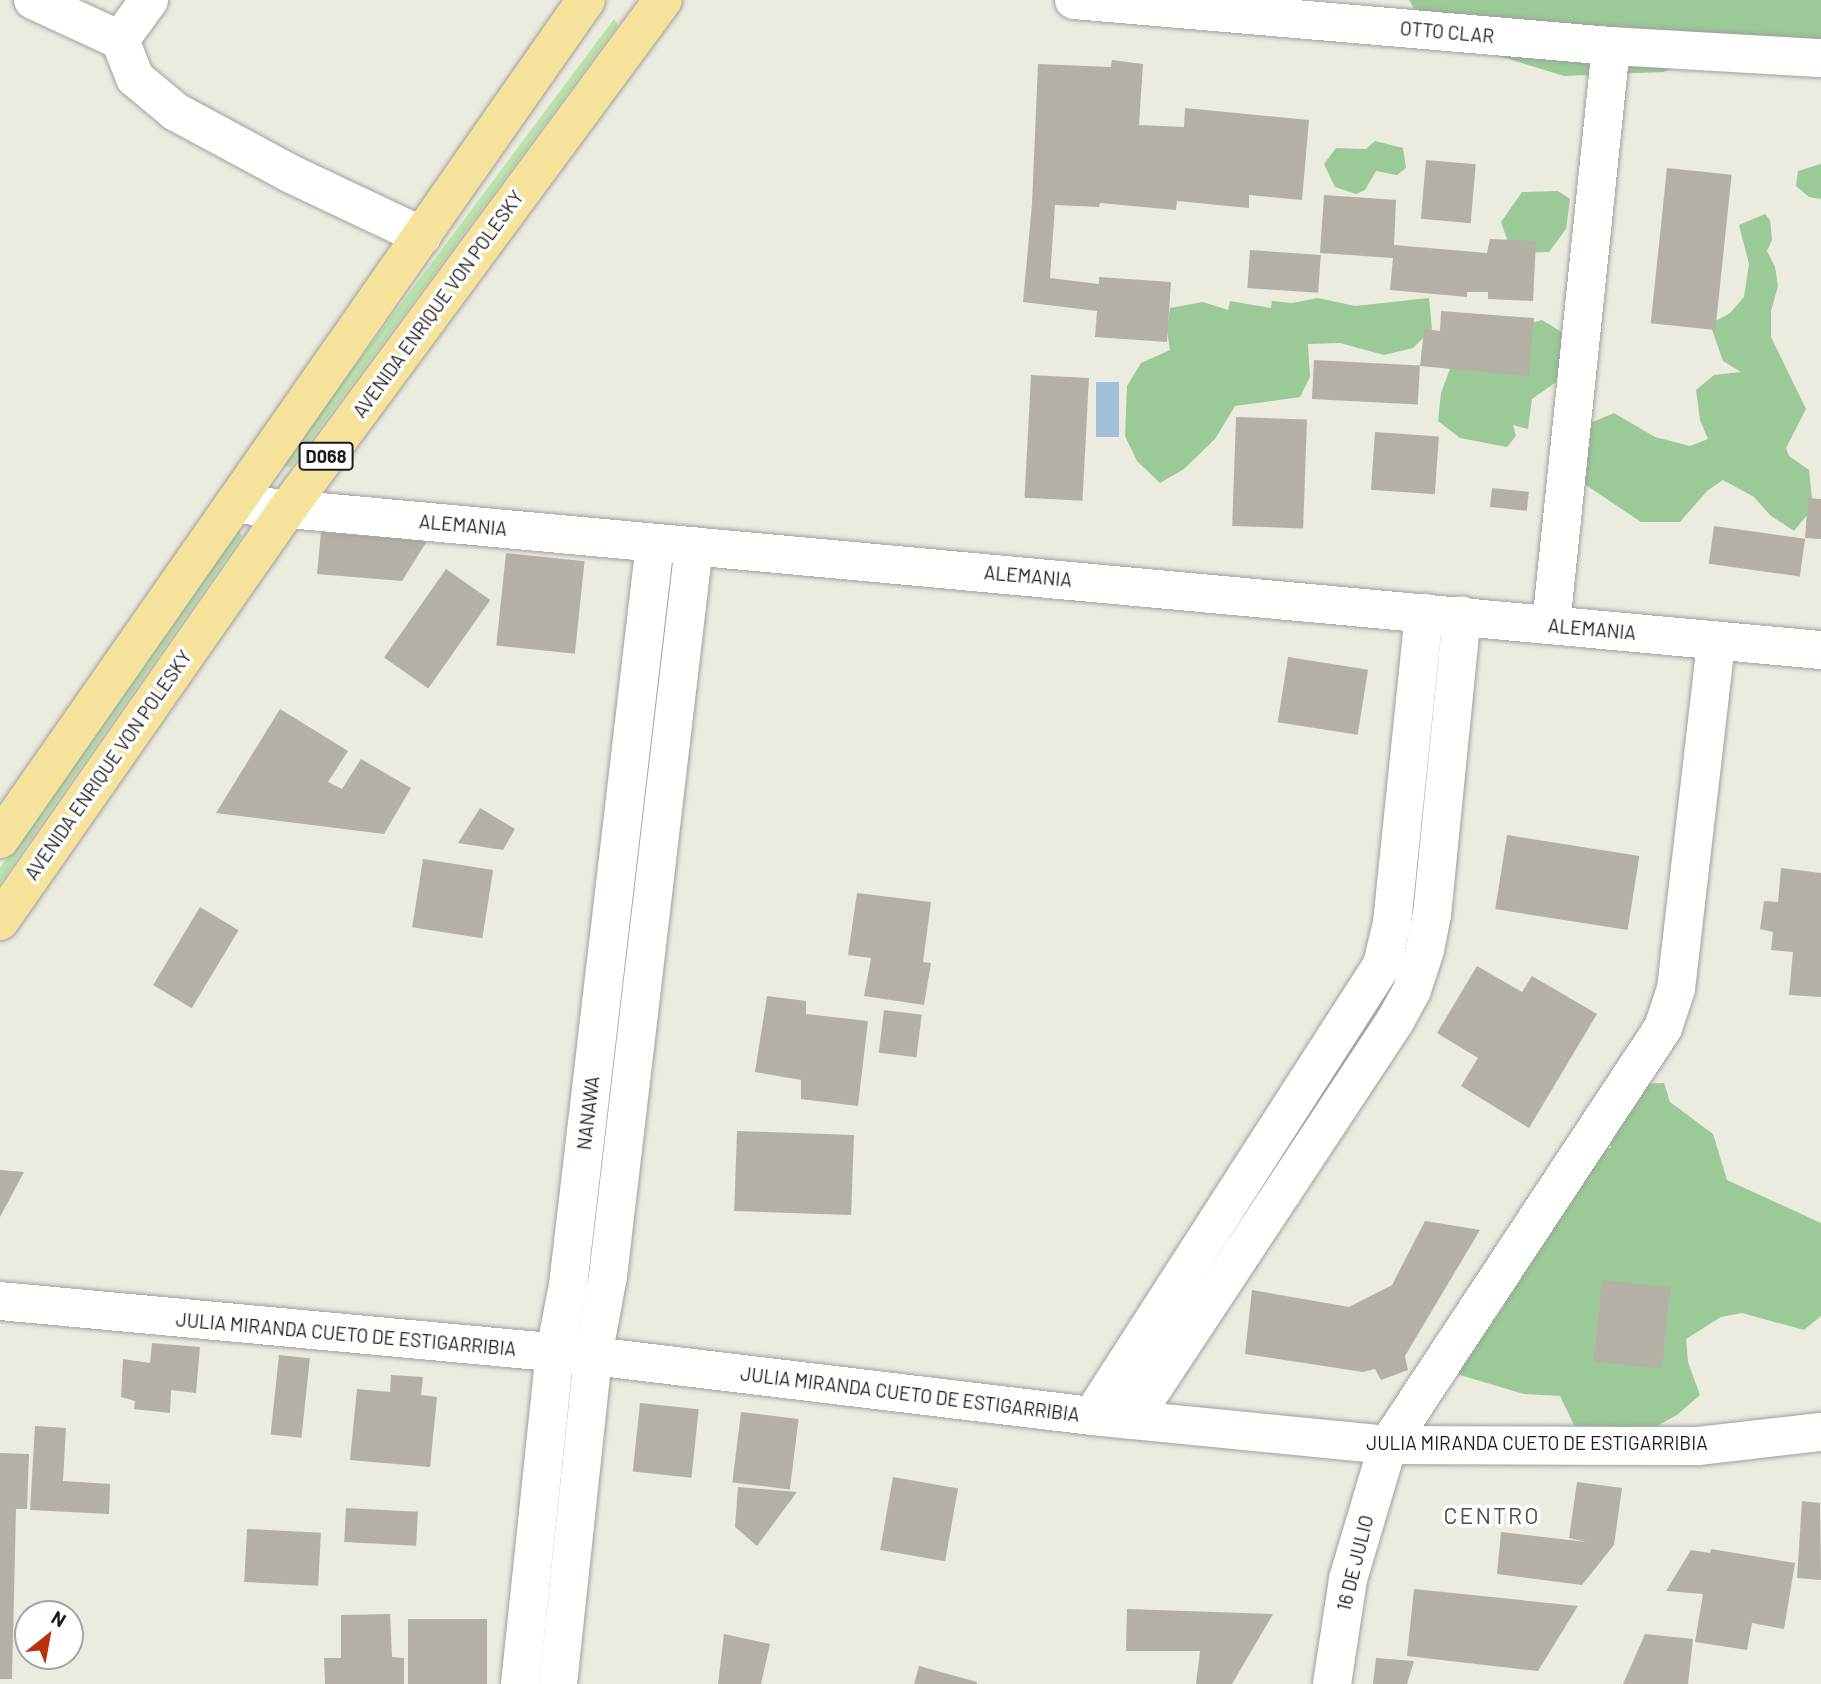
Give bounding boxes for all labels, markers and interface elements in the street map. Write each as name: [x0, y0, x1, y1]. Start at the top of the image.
street label: OTTO CLAR: [1399, 17, 1495, 47]
street label: AVENIDA ENRIQUE VON POLESKY: [348, 186, 528, 422]
road number: D068: [298, 442, 354, 470]
street label: ALEMANIA: [418, 510, 508, 540]
street label: ALEMANIA: [983, 561, 1073, 591]
street label: ALEMANIA: [1547, 614, 1637, 644]
street label: AVENIDA ENRIQUE VON POLESKY: [20, 646, 196, 884]
street label: NANAWA: [572, 1075, 604, 1151]
street label: JULIA MIRANDA CUETO DE ESTIGARRIBIA: [175, 1308, 517, 1360]
street label: JULIA MIRANDA CUETO DE ESTIGARRIBIA: [739, 1362, 1081, 1426]
street label: JULIA MIRANDA CUETO DE ESTIGARRIBIA: [1366, 1432, 1708, 1454]
district label: CENTRO: [1444, 1501, 1540, 1529]
street label: 16 DE JULIO: [1332, 1513, 1378, 1613]
north arrow: [14, 1600, 84, 1670]
text: N: [48, 1605, 70, 1631]

